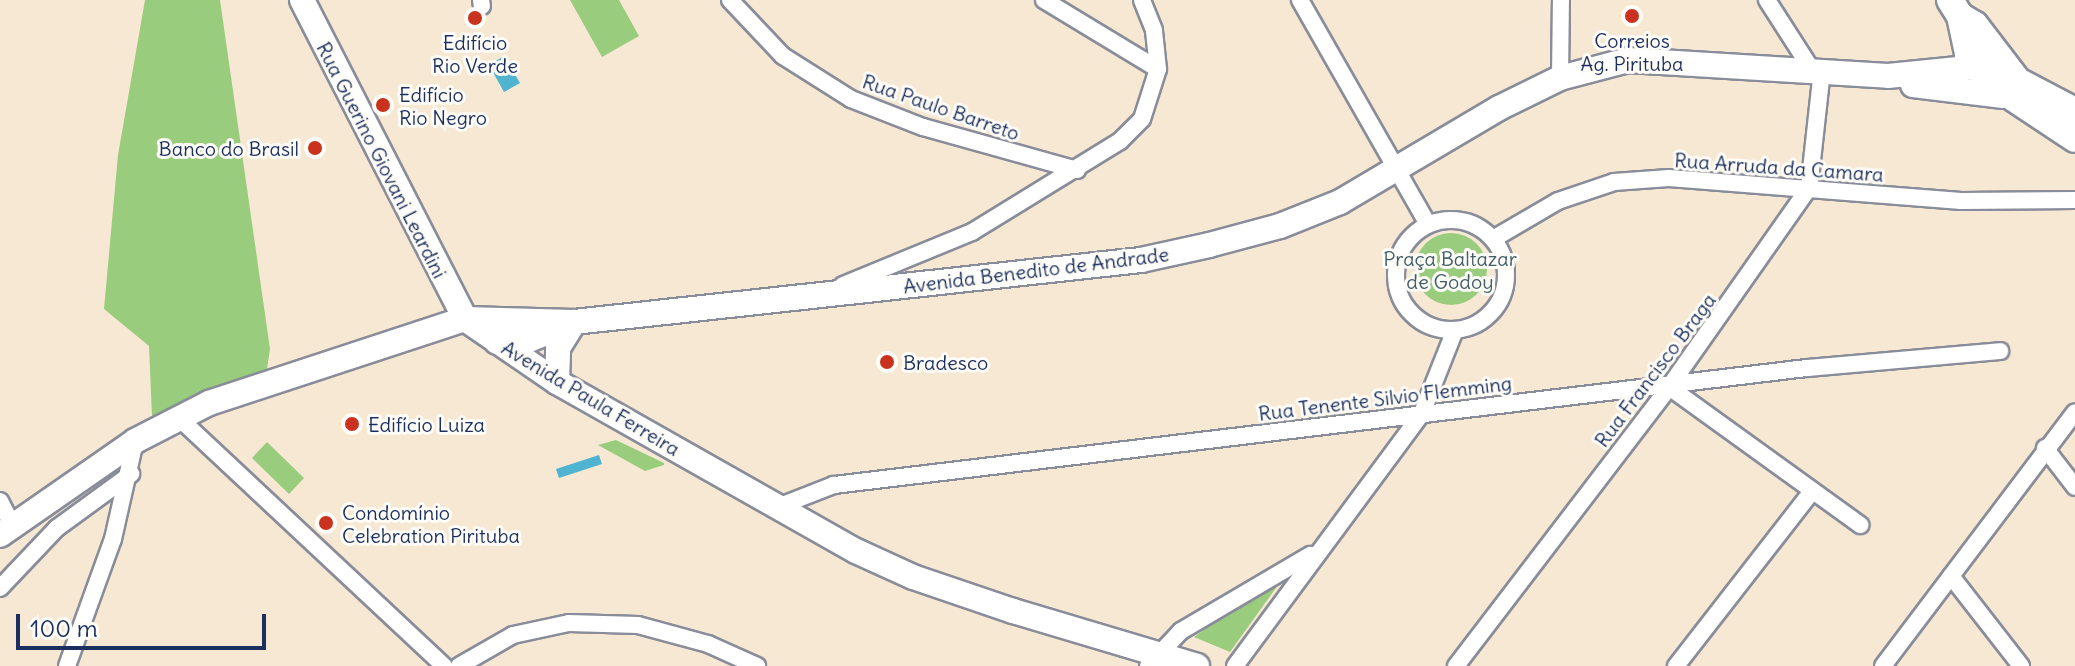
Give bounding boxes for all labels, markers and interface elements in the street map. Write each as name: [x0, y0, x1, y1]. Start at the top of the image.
marker: Correios Ag. Pirituba: [1623, 7, 1641, 25]
marker: Edifício Rio Verde: [466, 9, 484, 27]
place label: Correios Ag. Pirituba: [1581, 28, 1683, 75]
place label: Edifício Rio Verde: [432, 30, 518, 77]
street label: Rua Guerino Giovani Leardini: [312, 38, 452, 282]
street label: Rua Paulo Barreto: [859, 69, 1023, 145]
place label: Edifício Rio Negro: [399, 82, 487, 129]
marker: Edifício Rio Negro: [374, 96, 392, 114]
place label: Banco do Brasil: [159, 136, 299, 160]
marker: Banco do Brasil: [306, 139, 324, 157]
street label: Rua Arruda da Camara: [1674, 148, 1884, 186]
street label: Avenida Benedito de Andrade: [902, 242, 1170, 298]
park label: Praça Baltazar de Godoy: [1383, 246, 1517, 293]
street label: Rua Francisco Braga: [1589, 288, 1721, 452]
street label: Avenida Paula Ferreira: [497, 335, 685, 461]
place label: Bradesco: [903, 350, 988, 374]
marker: Bradesco: [878, 353, 896, 371]
street label: Rua Tenente Silvio Flemming: [1257, 371, 1513, 425]
place label: Edifício Luiza: [368, 412, 485, 436]
marker: Edifício Luiza: [343, 415, 361, 433]
place label: Condomínio Celebration Pirituba: [342, 500, 520, 547]
marker: Condomínio Celebration Pirituba: [317, 514, 335, 532]
scale bar: [20, 598, 270, 648]
text: 100 m: [30, 613, 98, 643]

